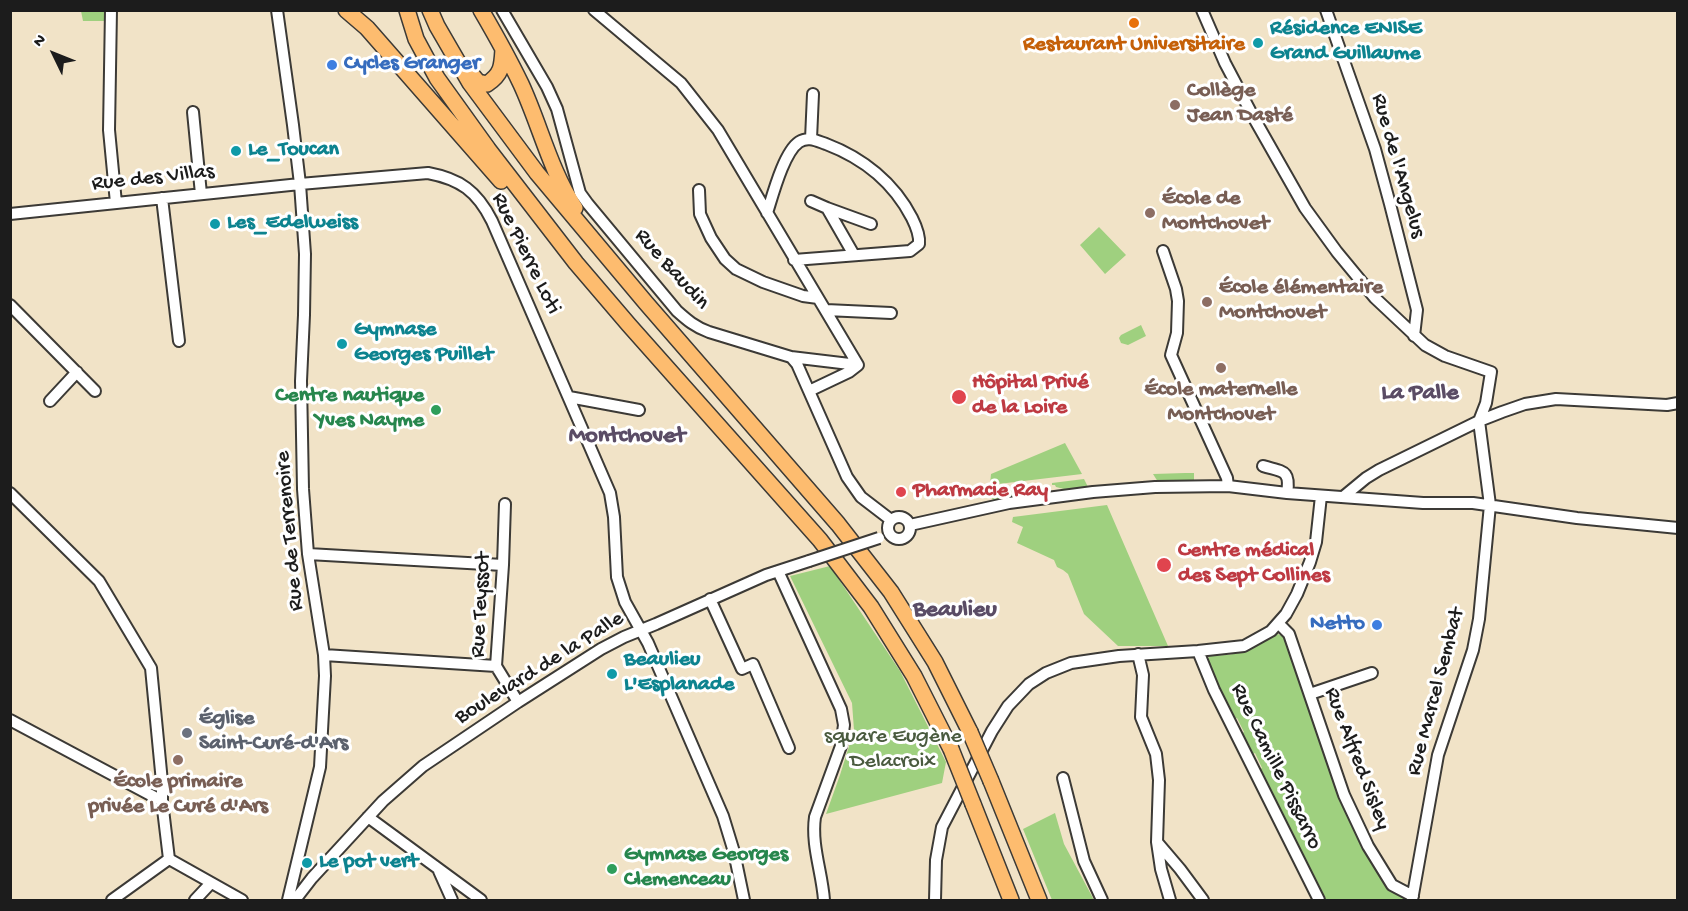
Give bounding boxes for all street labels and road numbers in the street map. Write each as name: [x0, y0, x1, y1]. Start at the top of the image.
street label: Rue de l'Angelus: [1364, 91, 1430, 241]
street label: Rue des Villas: [90, 159, 216, 199]
street label: Rue Pierre Loti: [484, 189, 566, 319]
street label: Rue Baudin: [628, 224, 714, 316]
street label: Rue de Terrenoire: [271, 450, 311, 612]
street label: Rue Teyssot: [466, 552, 498, 658]
street label: Rue Marcel Sembat: [1402, 605, 1472, 779]
street label: Boulevard de la Palle: [451, 606, 629, 732]
street label: Rue Camille Pissarro: [1223, 680, 1327, 854]
street label: Rue Alfred Sisley: [1317, 684, 1395, 834]

